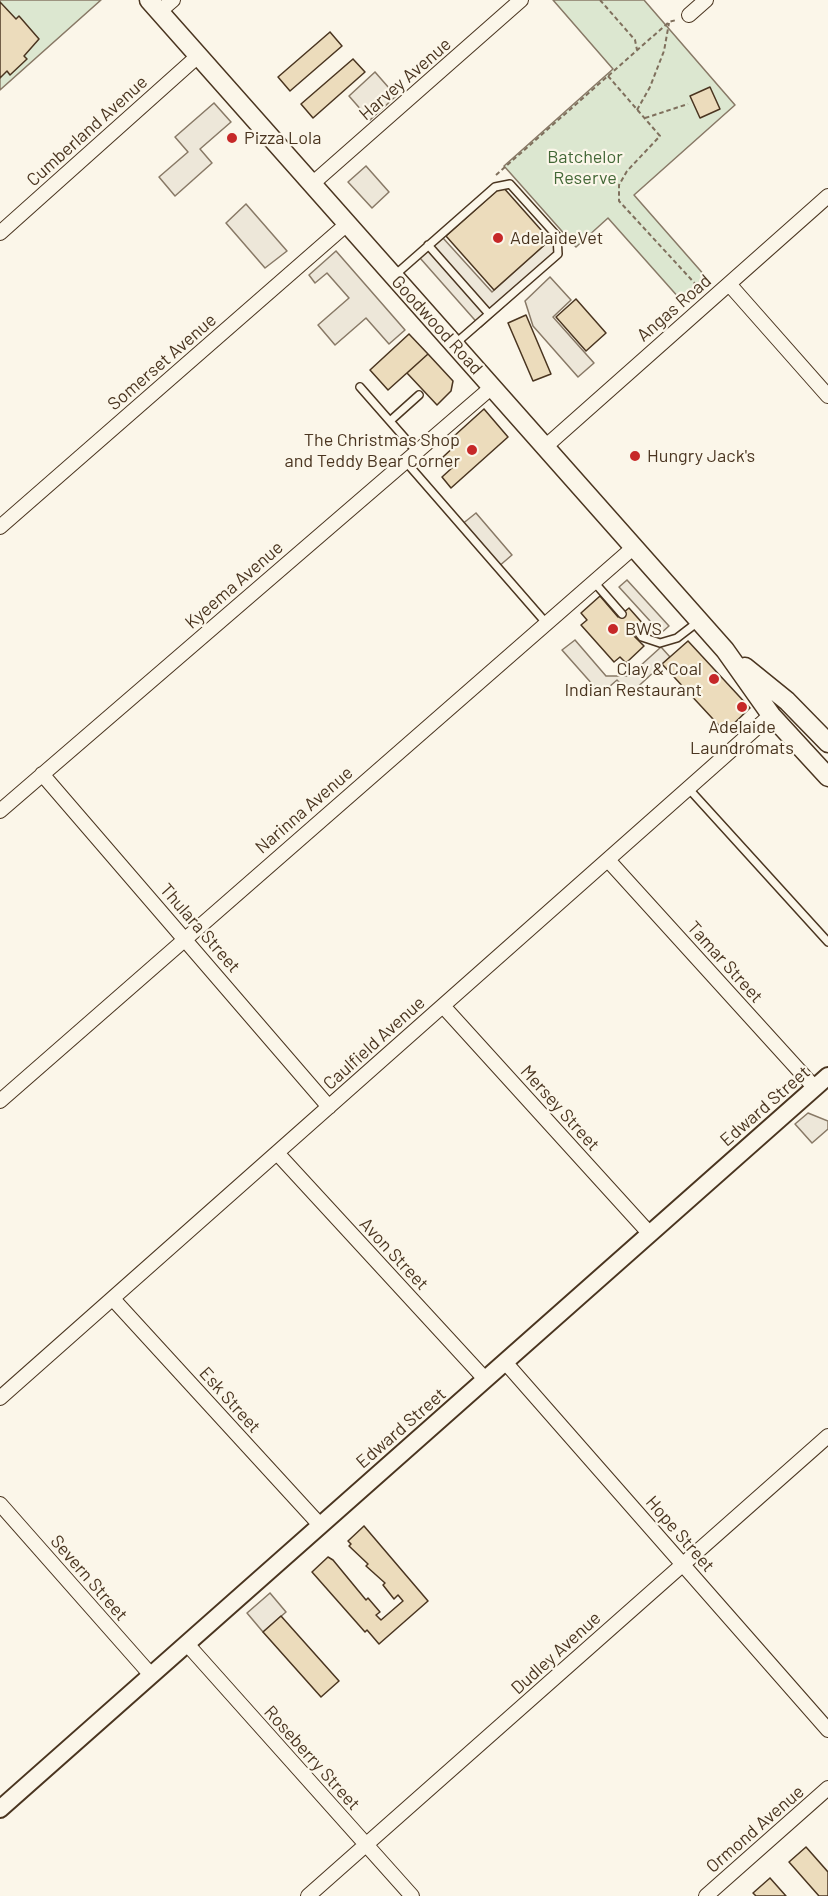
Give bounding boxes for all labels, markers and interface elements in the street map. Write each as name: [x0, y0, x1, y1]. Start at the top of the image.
street label: Harvey Avenue: [355, 33, 455, 125]
street label: Cumberland Avenue: [22, 71, 152, 191]
place label: Pizza Lola: [244, 127, 321, 149]
marker: Pizza Lola: [225, 131, 239, 145]
park label: Batchelor Reserve: [547, 146, 623, 188]
place label: AdelaideVet: [510, 227, 603, 249]
marker: AdelaideVet: [491, 231, 505, 245]
street label: Angas Road: [632, 270, 716, 346]
street label: Goodwood Road: [387, 271, 487, 379]
street label: Somerset Avenue: [103, 309, 221, 415]
place label: The Christmas Shop and Teddy Bear Corner: [285, 429, 460, 472]
marker: The Christmas Shop and Teddy Bear Corner: [465, 443, 479, 457]
place label: Hungry Jack's: [647, 445, 755, 467]
marker: Hungry Jack's: [628, 449, 642, 463]
street label: Kyeema Avenue: [181, 537, 287, 633]
place label: BWS: [625, 618, 662, 640]
marker: BWS: [606, 622, 620, 636]
place label: Clay & Coal Indian Restaurant: [564, 658, 702, 700]
marker: Clay & Coal Indian Restaurant: [707, 672, 721, 686]
marker: Adelaide Laundromats: [735, 700, 749, 714]
place label: Adelaide Laundromats: [690, 716, 794, 758]
street label: Narinna Avenue: [251, 762, 357, 858]
street label: Thulara Street: [155, 879, 245, 977]
street label: Tamar Street: [683, 917, 767, 1007]
street label: Caulfield Avenue: [319, 992, 429, 1094]
street label: Mersey Street: [516, 1061, 604, 1155]
street label: Edward Street: [716, 1061, 814, 1151]
street label: Avon Street: [355, 1213, 433, 1295]
street label: Esk Street: [195, 1363, 265, 1437]
street label: Edward Street: [352, 1383, 450, 1473]
street label: Hope Street: [641, 1492, 719, 1576]
street label: Severn Street: [46, 1531, 132, 1625]
street label: Dudley Avenue: [507, 1607, 605, 1699]
street label: Roseberry Street: [259, 1701, 365, 1815]
street label: Ormond Avenue: [702, 1781, 808, 1877]

